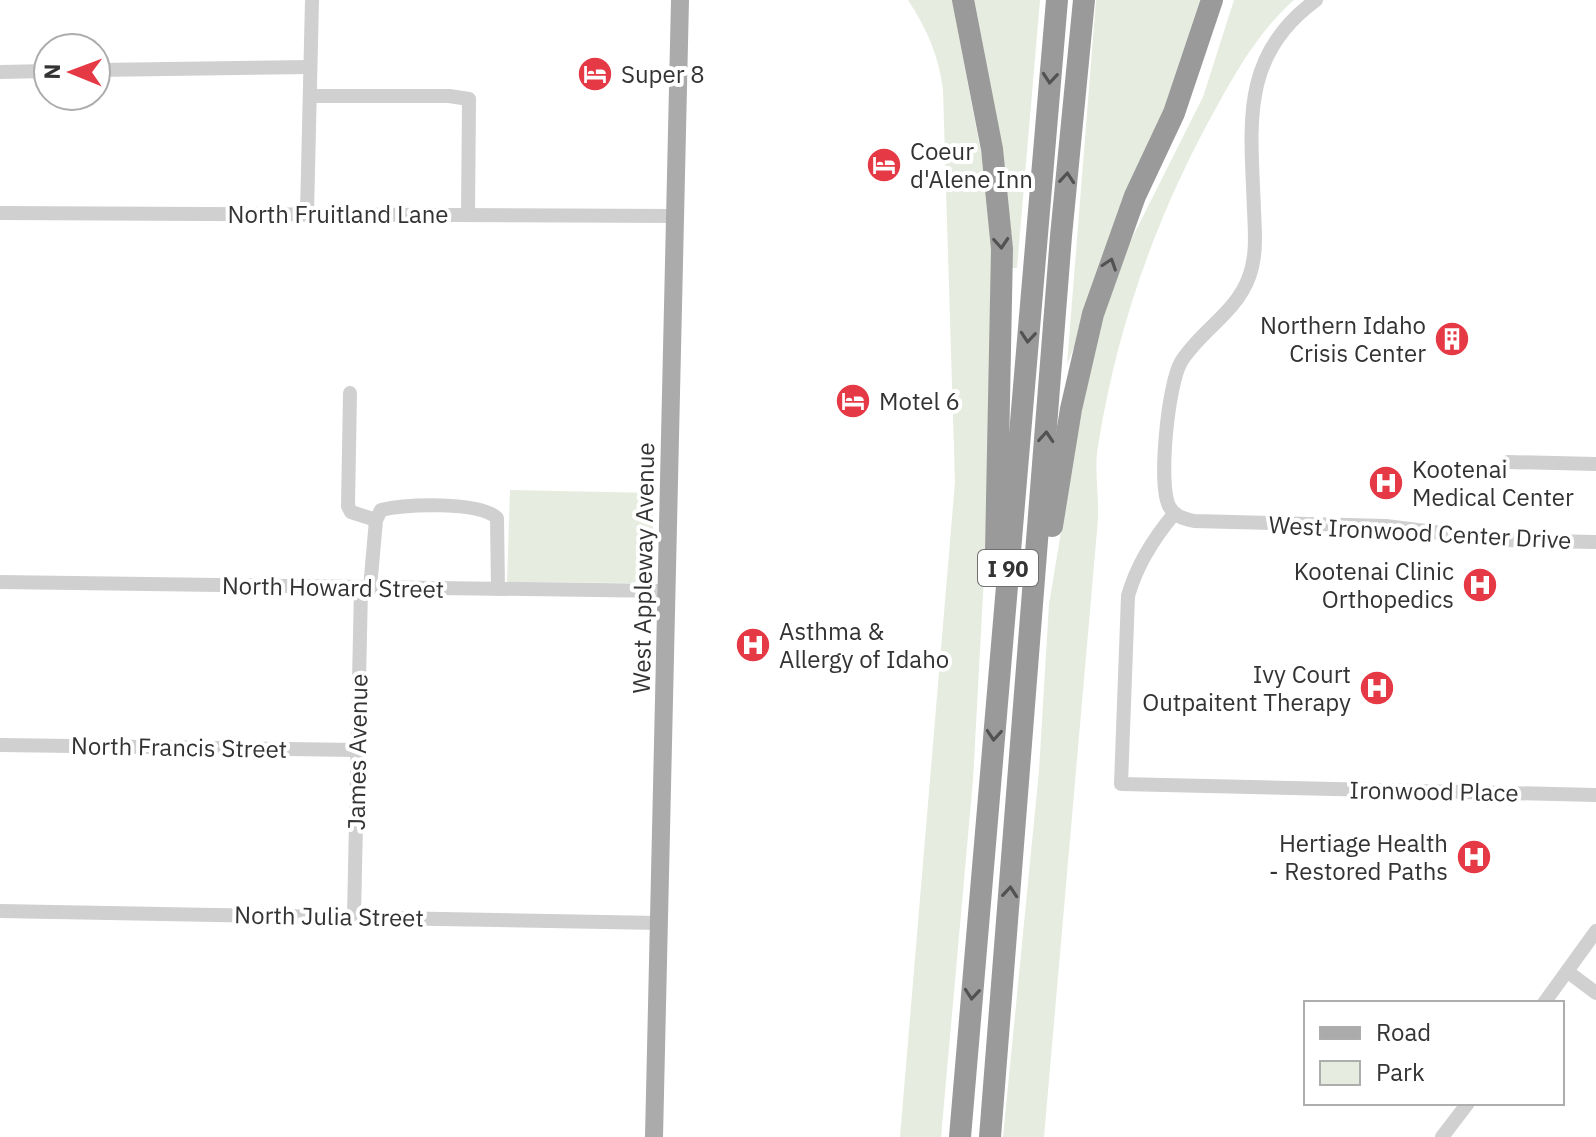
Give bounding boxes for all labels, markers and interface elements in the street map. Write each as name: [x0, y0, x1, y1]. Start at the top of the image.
north arrow: [32, 32, 112, 112]
hotel icon: Super 8: [576, 55, 614, 93]
place label: Super 8: [621, 58, 705, 90]
text: N: [37, 63, 66, 80]
one-way arrow: [1042, 72, 1059, 85]
place label: Coeur d'Alene Inn: [910, 135, 1033, 195]
hotel icon: Coeur d'Alene Inn: [865, 146, 903, 184]
one-way arrow: [1058, 171, 1075, 184]
street label: North Fruitland Lane: [227, 198, 449, 230]
one-way arrow: [993, 237, 1010, 250]
one-way arrow: [1100, 258, 1116, 272]
place label: Northern Idaho Crisis Center: [1260, 309, 1426, 369]
building icon: Northern Idaho Crisis Center: [1433, 320, 1471, 358]
one-way arrow: [1020, 331, 1037, 344]
hotel icon: Motel 6: [834, 382, 872, 420]
place label: Motel 6: [879, 385, 960, 417]
one-way arrow: [1037, 430, 1054, 443]
street label: West Appleway Avenue: [625, 442, 661, 694]
place label: Kootenai Medical Center: [1412, 453, 1574, 513]
hospital icon: Kootenai Medical Center: [1367, 464, 1405, 502]
street label: West Ironwood Center Drive: [1268, 508, 1572, 556]
road number: I 90: [978, 550, 1038, 586]
place label: Kootenai Clinic Orthopedics: [1294, 555, 1454, 615]
hospital icon: Kootenai Clinic Orthopedics: [1461, 566, 1499, 604]
street label: North Howard Street: [222, 569, 444, 605]
place label: Asthma & Allergy of Idaho: [779, 615, 949, 675]
hospital icon: Asthma & Allergy of Idaho: [734, 626, 772, 664]
place label: Ivy Court Outpaitent Therapy: [1142, 658, 1351, 718]
hospital icon: Ivy Court Outpaitent Therapy: [1358, 669, 1396, 707]
street label: James Avenue: [340, 673, 374, 831]
street label: North Francis Street: [71, 729, 287, 765]
one-way arrow: [986, 729, 1003, 742]
street label: Ironwood Place: [1349, 774, 1519, 808]
place label: Hertiage Health - Restored Paths: [1269, 827, 1448, 887]
hospital icon: Hertiage Health - Restored Paths: [1455, 838, 1493, 876]
one-way arrow: [1001, 885, 1018, 898]
street label: North Julia Street: [234, 898, 424, 934]
one-way arrow: [964, 988, 981, 1001]
legend: [1304, 1001, 1564, 1105]
text: Road: [1376, 1016, 1431, 1048]
text: Park: [1376, 1056, 1425, 1088]

